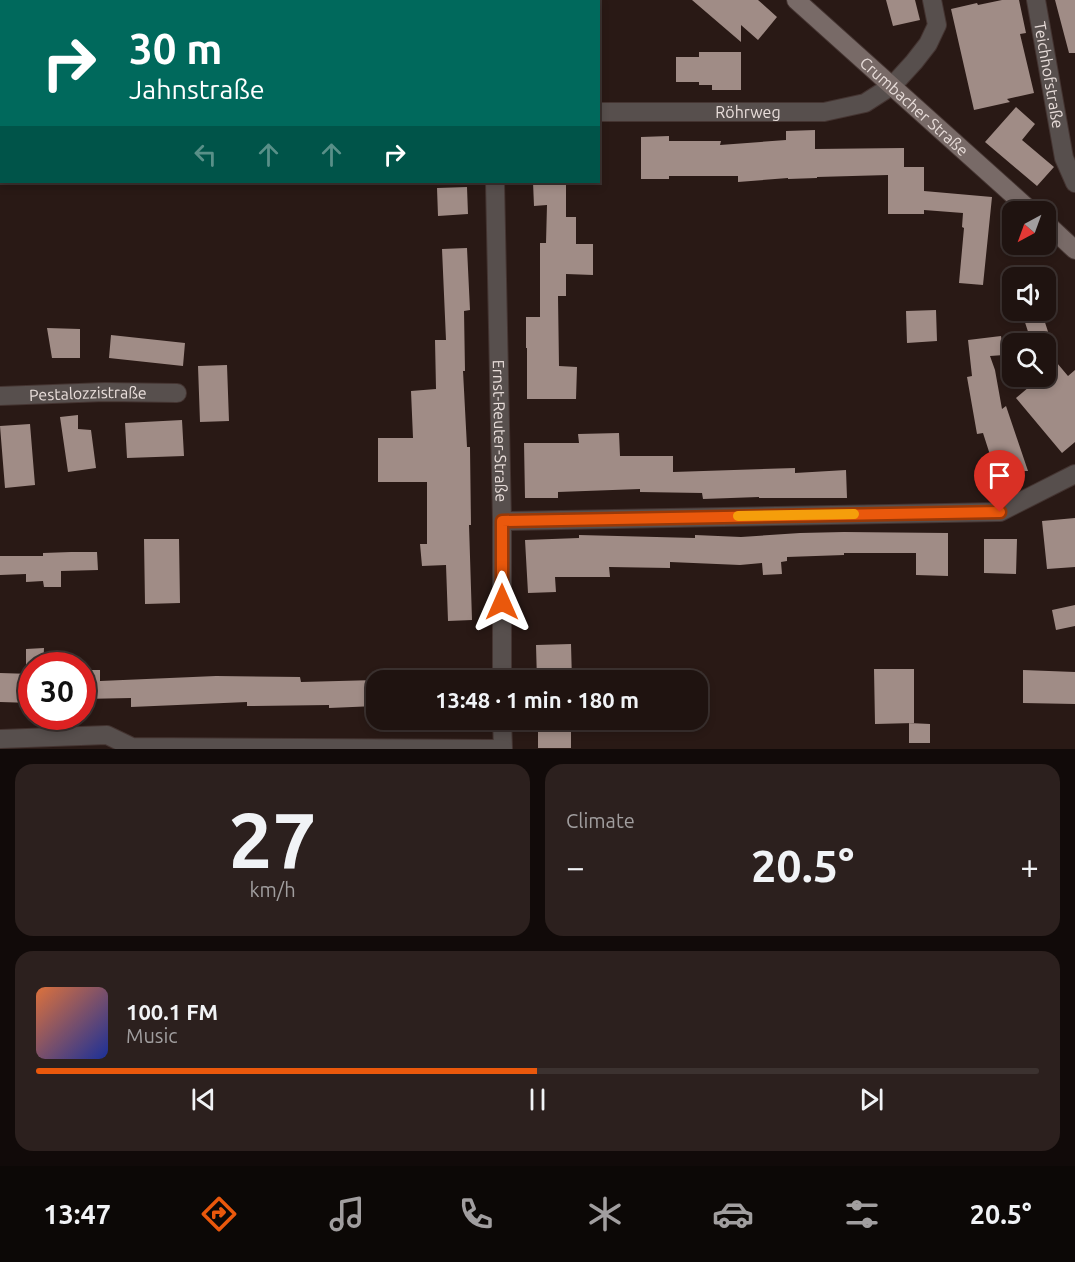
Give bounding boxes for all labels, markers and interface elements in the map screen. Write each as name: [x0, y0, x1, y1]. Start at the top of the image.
street label: Teichhofstraße: [1031, 20, 1068, 130]
icon: right: [30, 24, 108, 102]
text: 30 m: [129, 25, 223, 72]
street label: Crumbacher Straße: [857, 53, 972, 159]
text: Jahnstraße: [129, 74, 265, 104]
street label: Röhrweg: [715, 103, 781, 121]
icon: left: [189, 138, 222, 171]
icon: ahead: [252, 138, 285, 171]
icon: ahead: [315, 138, 348, 171]
icon: right: [378, 138, 411, 171]
north arrow: [1002, 201, 1056, 255]
map controls: [1002, 201, 1056, 387]
button: sound: [1002, 267, 1056, 321]
button: search: [1002, 333, 1056, 387]
street label: Ernst-Reuter-Straße: [490, 359, 511, 502]
street label: Pestalozzistraße: [29, 383, 147, 404]
pin: [974, 450, 1025, 512]
icon: arrive: [983, 459, 1016, 492]
position arrow: [470, 570, 534, 634]
speed limit sign: 30: [18, 652, 96, 730]
text: 13:48 · 1 min · 180 m: [435, 687, 639, 712]
text: 27: [229, 795, 316, 883]
text: Climate: [566, 809, 635, 832]
text: 20.5°: [751, 840, 854, 891]
text: −: [566, 848, 585, 885]
text: +: [1020, 848, 1039, 885]
text: km/h: [249, 878, 296, 901]
text: 100.1 FM: [126, 999, 218, 1024]
text: Music: [126, 1024, 178, 1047]
icon: previous: [187, 1083, 220, 1116]
icon: pause: [521, 1083, 554, 1116]
icon: next: [855, 1083, 888, 1116]
icon: directions: [198, 1193, 240, 1235]
icon: music: [326, 1193, 368, 1235]
icon: phone: [455, 1193, 497, 1235]
icon: climate: [584, 1193, 626, 1235]
icon: car: [712, 1193, 754, 1235]
icon: filters: [841, 1193, 883, 1235]
text: 13:47: [43, 1199, 111, 1229]
text: 20.5°: [970, 1199, 1032, 1229]

